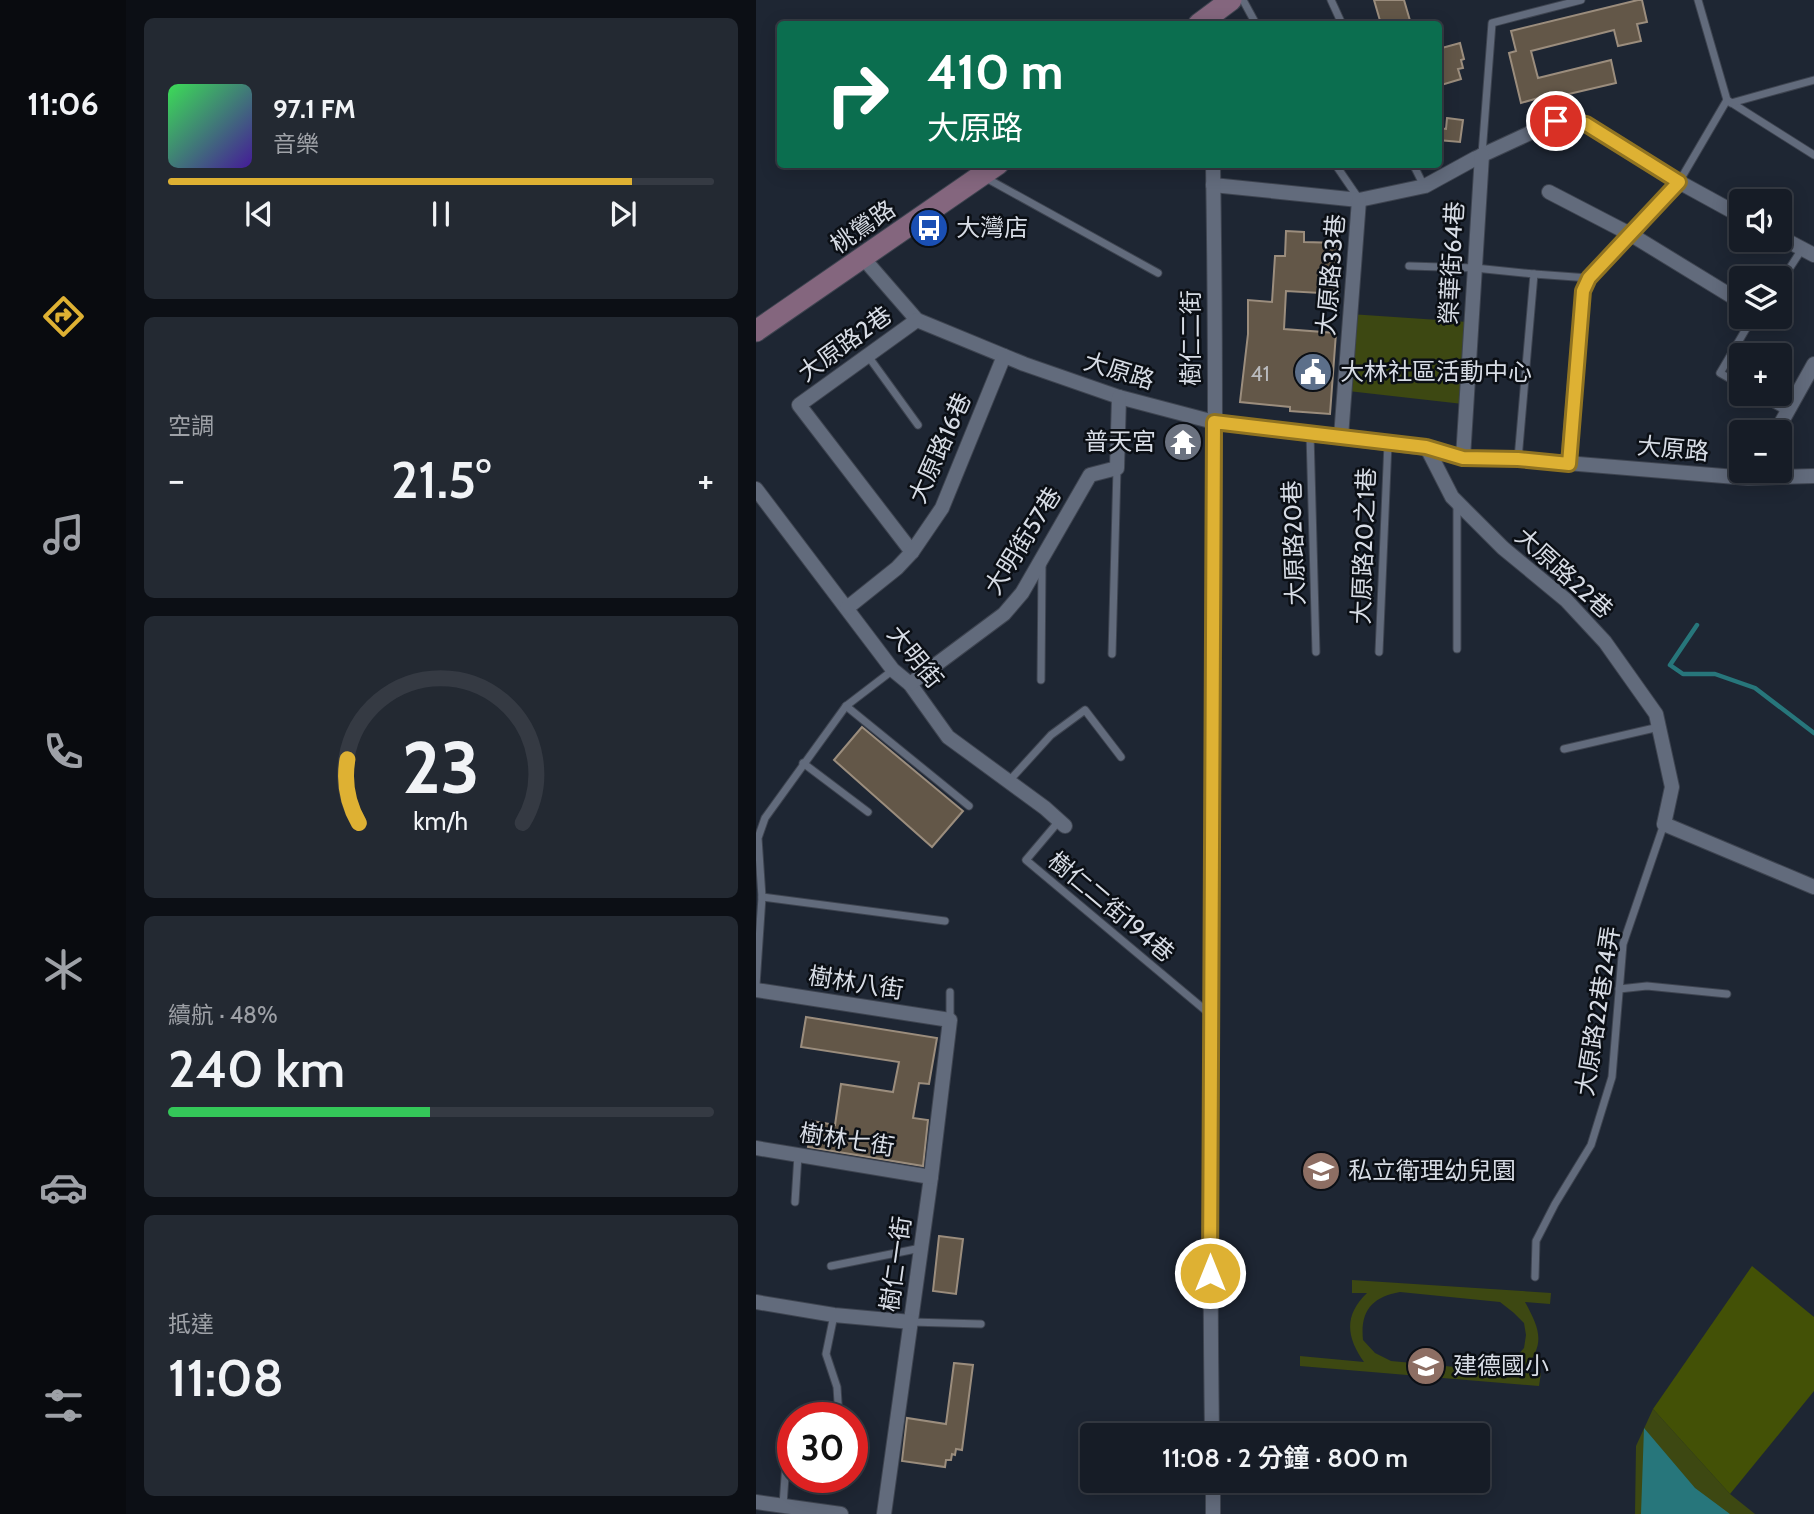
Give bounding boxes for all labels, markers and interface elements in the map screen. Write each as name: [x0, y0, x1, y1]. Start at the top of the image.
text: 410 m: [927, 42, 1063, 101]
icon: right: [812, 49, 903, 140]
text: 11:06: [27, 84, 99, 123]
pin: [1526, 91, 1586, 151]
text: 97.1 FM: [273, 93, 356, 125]
icon: arrive: [1537, 102, 1575, 140]
text: 大原路: [927, 108, 1023, 147]
text: 音樂: [273, 130, 319, 158]
map controls: [1729, 189, 1792, 483]
button: sound: [1729, 189, 1792, 252]
street label: 桃鶯路: [825, 194, 901, 259]
icon: previous: [240, 195, 278, 233]
icon: pause: [422, 195, 460, 233]
icon: next: [604, 195, 642, 233]
street label: 榮華街64巷: [1434, 201, 1469, 325]
bus stop icon: 大灣店: [908, 207, 950, 249]
place label: 大灣店: [956, 213, 1028, 242]
street label: 大原路33巷: [1311, 213, 1350, 337]
button: layers: [1729, 266, 1792, 329]
street label: 樹仁二街: [1176, 290, 1205, 386]
icon: directions: [39, 292, 88, 341]
street label: 大原路2巷: [792, 300, 897, 387]
button: +: [1729, 343, 1792, 406]
street label: 大原路: [1080, 346, 1158, 395]
public building icon: 大林社區活動中心: [1292, 351, 1334, 393]
place label: 大林社區活動中心: [1340, 357, 1532, 386]
house number: 41: [1251, 361, 1269, 386]
street label: 大原路16巷: [902, 388, 977, 507]
text: 空調: [168, 412, 214, 440]
button: −: [1729, 420, 1792, 483]
temple icon: 普天宮: [1162, 421, 1204, 463]
place label: 普天宮: [1084, 427, 1156, 456]
street label: 大原路: [1636, 431, 1710, 466]
text: 21.5°: [391, 448, 491, 511]
text: −: [168, 456, 185, 503]
text: +: [697, 456, 714, 503]
street label: 大原路20之1巷: [1346, 467, 1381, 625]
street label: 大原路20巷: [1277, 480, 1310, 606]
street label: 大明街57巷: [978, 482, 1067, 600]
icon: music: [39, 510, 88, 559]
street label: 大原路22巷: [1510, 521, 1619, 624]
street label: 大明街: [881, 620, 949, 694]
text: 23: [402, 723, 480, 811]
icon: phone: [39, 727, 88, 776]
text: km/h: [414, 806, 468, 836]
street label: 樹仁二街194巷: [1043, 846, 1180, 968]
street label: 大原路22巷24弄: [1570, 924, 1625, 1098]
icon: climate: [39, 945, 88, 994]
street label: 樹林八街: [806, 961, 906, 1004]
text: 續航 · 48%: [168, 1001, 278, 1029]
text: 240 km: [168, 1037, 345, 1100]
street label: 樹林七街: [797, 1118, 897, 1161]
school or university icon: 私立衛理幼兒園: [1300, 1150, 1342, 1192]
place label: 私立衛理幼兒園: [1348, 1156, 1516, 1185]
icon: car: [39, 1163, 88, 1212]
street label: 樹仁一街: [874, 1214, 917, 1313]
position arrow: [1173, 1236, 1247, 1310]
text: 抵達: [168, 1310, 214, 1338]
school or university icon: 建德國小: [1405, 1345, 1447, 1387]
text: 11:08: [168, 1346, 284, 1409]
place label: 建德國小: [1453, 1351, 1549, 1380]
icon: filters: [39, 1381, 88, 1430]
speed limit sign: 30: [777, 1402, 868, 1493]
text: 11:08 · 2 分鐘 · 800 m: [1162, 1442, 1408, 1474]

